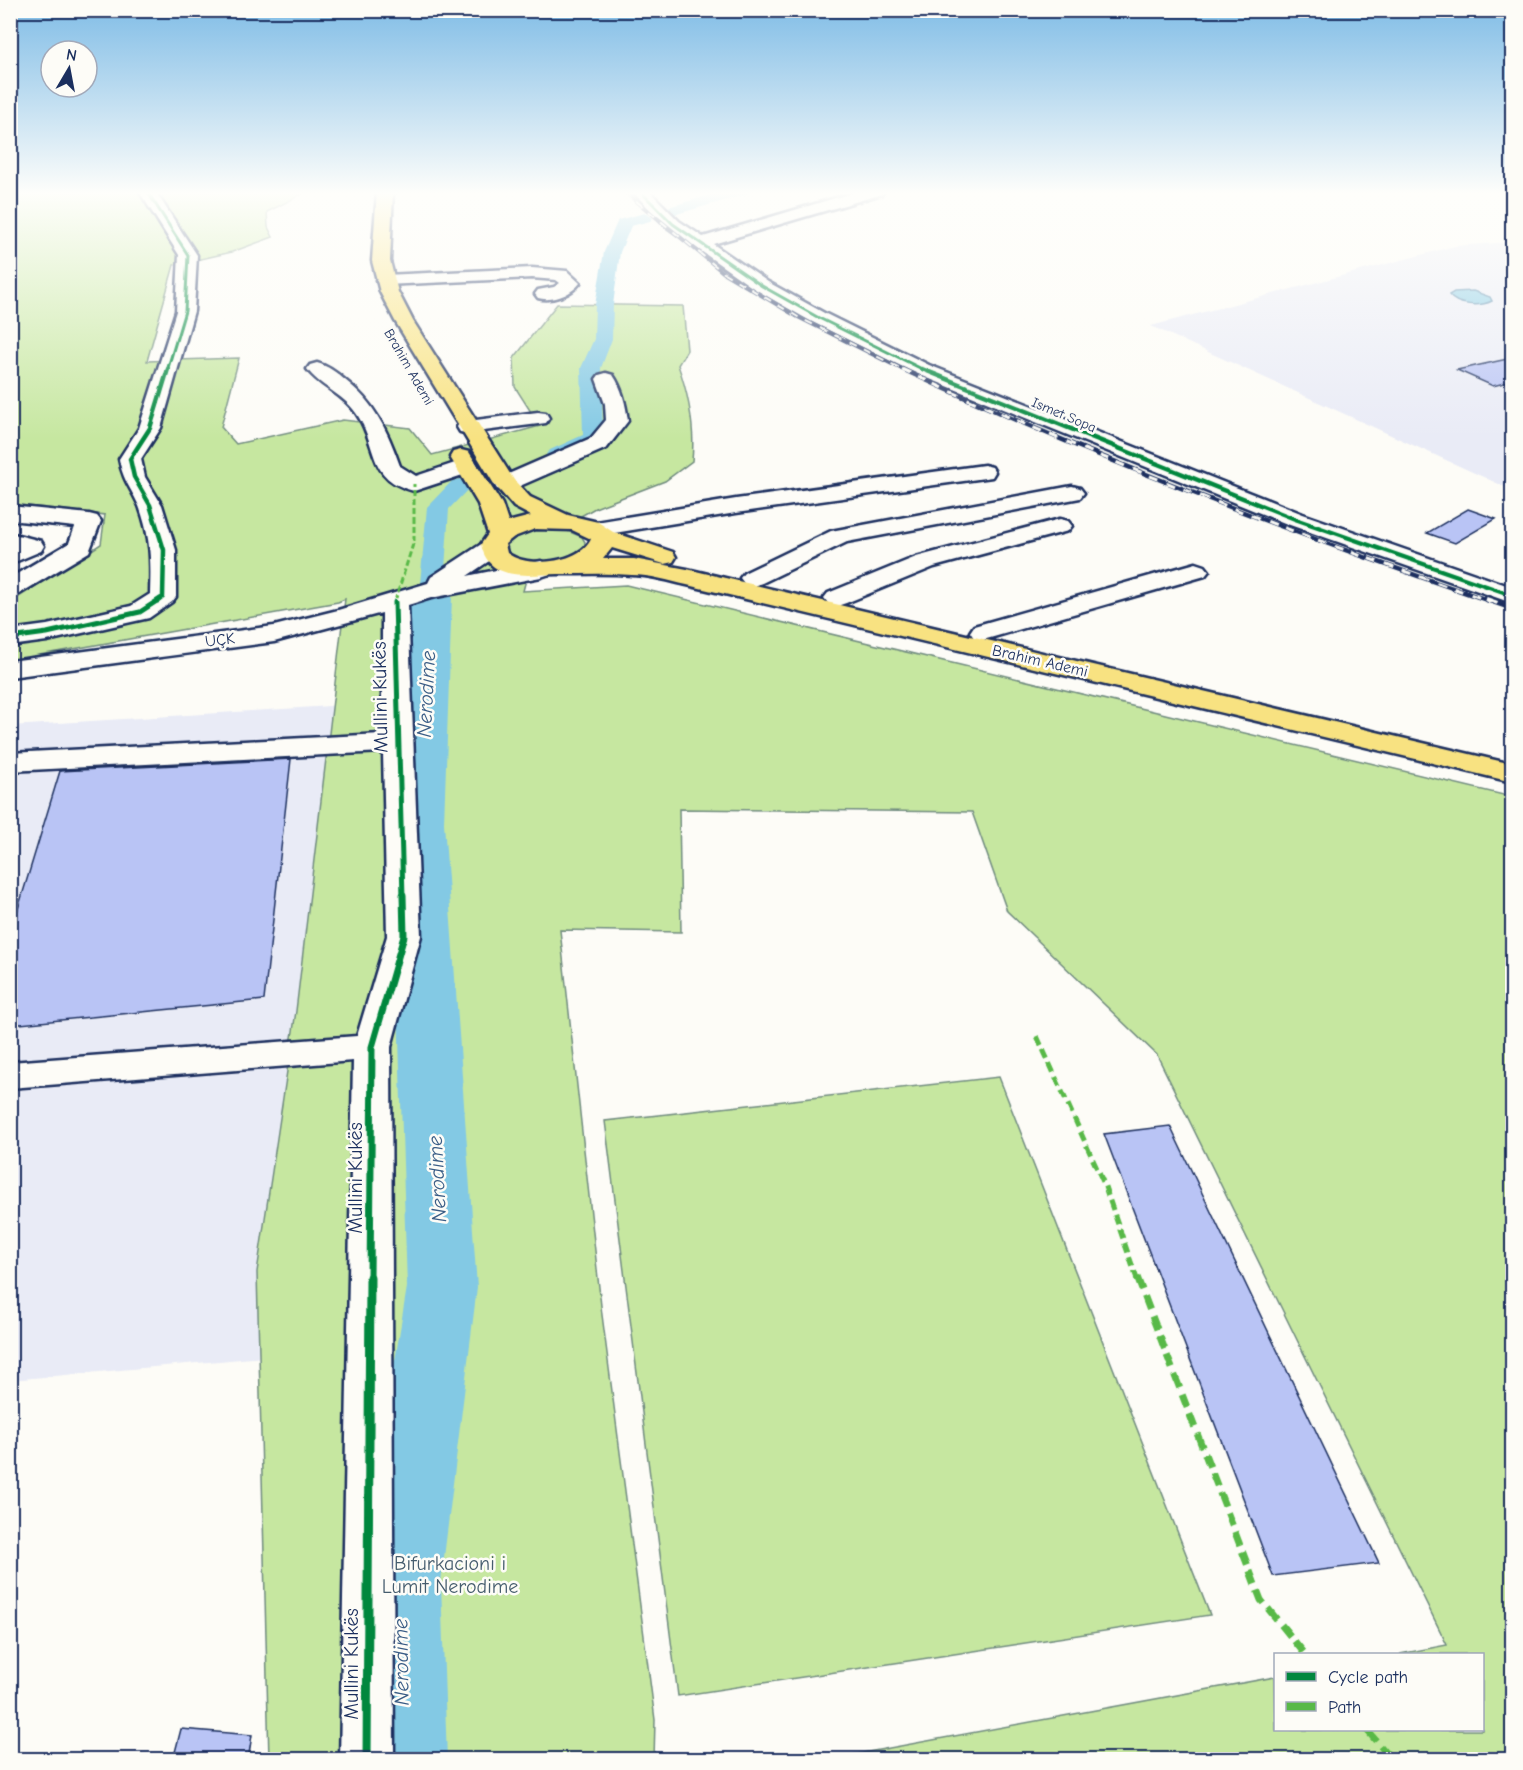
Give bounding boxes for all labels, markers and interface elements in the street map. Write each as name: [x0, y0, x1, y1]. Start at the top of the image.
north arrow: [39, 39, 99, 99]
text: N: [65, 45, 78, 65]
street label: Brahim Ademi: [380, 326, 438, 408]
street label: Ismet Sopa: [1029, 394, 1099, 436]
street label: UÇK: [204, 629, 236, 651]
street label: Mullini Kukës: [368, 641, 392, 753]
street label: Brahim Ademi: [990, 641, 1090, 681]
water label: Nerodime: [412, 649, 440, 738]
street label: Mullini Kukës: [344, 1122, 367, 1234]
water label: Nerodime: [423, 1134, 451, 1223]
park label: Bifurkacioni i Lumit Nerodime: [382, 1552, 518, 1598]
street label: Mullini Kukës: [340, 1608, 363, 1720]
water label: Nerodime: [388, 1618, 414, 1706]
legend: [1274, 1653, 1484, 1731]
text: Cycle path: [1328, 1667, 1408, 1688]
text: Path: [1328, 1697, 1361, 1718]

